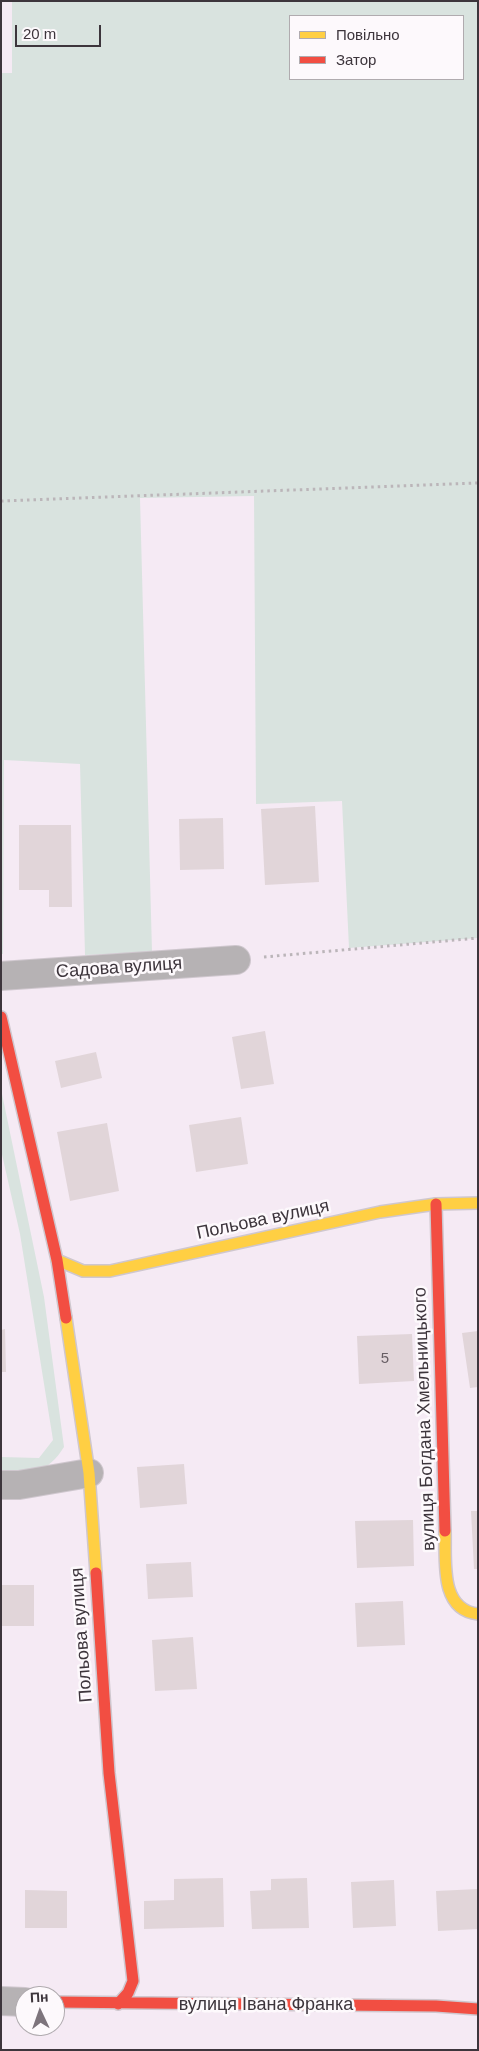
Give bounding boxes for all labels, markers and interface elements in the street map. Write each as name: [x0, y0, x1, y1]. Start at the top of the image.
scale bar: [18, 15, 104, 47]
legend: [289, 15, 464, 80]
text: 20 m: [23, 25, 56, 42]
text: Повільно: [336, 26, 400, 43]
text: Затор: [336, 51, 376, 68]
street label: Садова вулиця: [55, 953, 183, 983]
street label: Польова вулиця: [195, 1195, 331, 1245]
street label: вулиця Богдана Хмельницького: [410, 1287, 440, 1551]
house number: 5: [381, 1350, 389, 1368]
street label: Польова вулиця: [67, 1567, 97, 1703]
north arrow: [15, 1986, 65, 2036]
text: Пн: [30, 1989, 49, 2005]
street label: вулиця Івана Франка: [179, 1994, 353, 2016]

